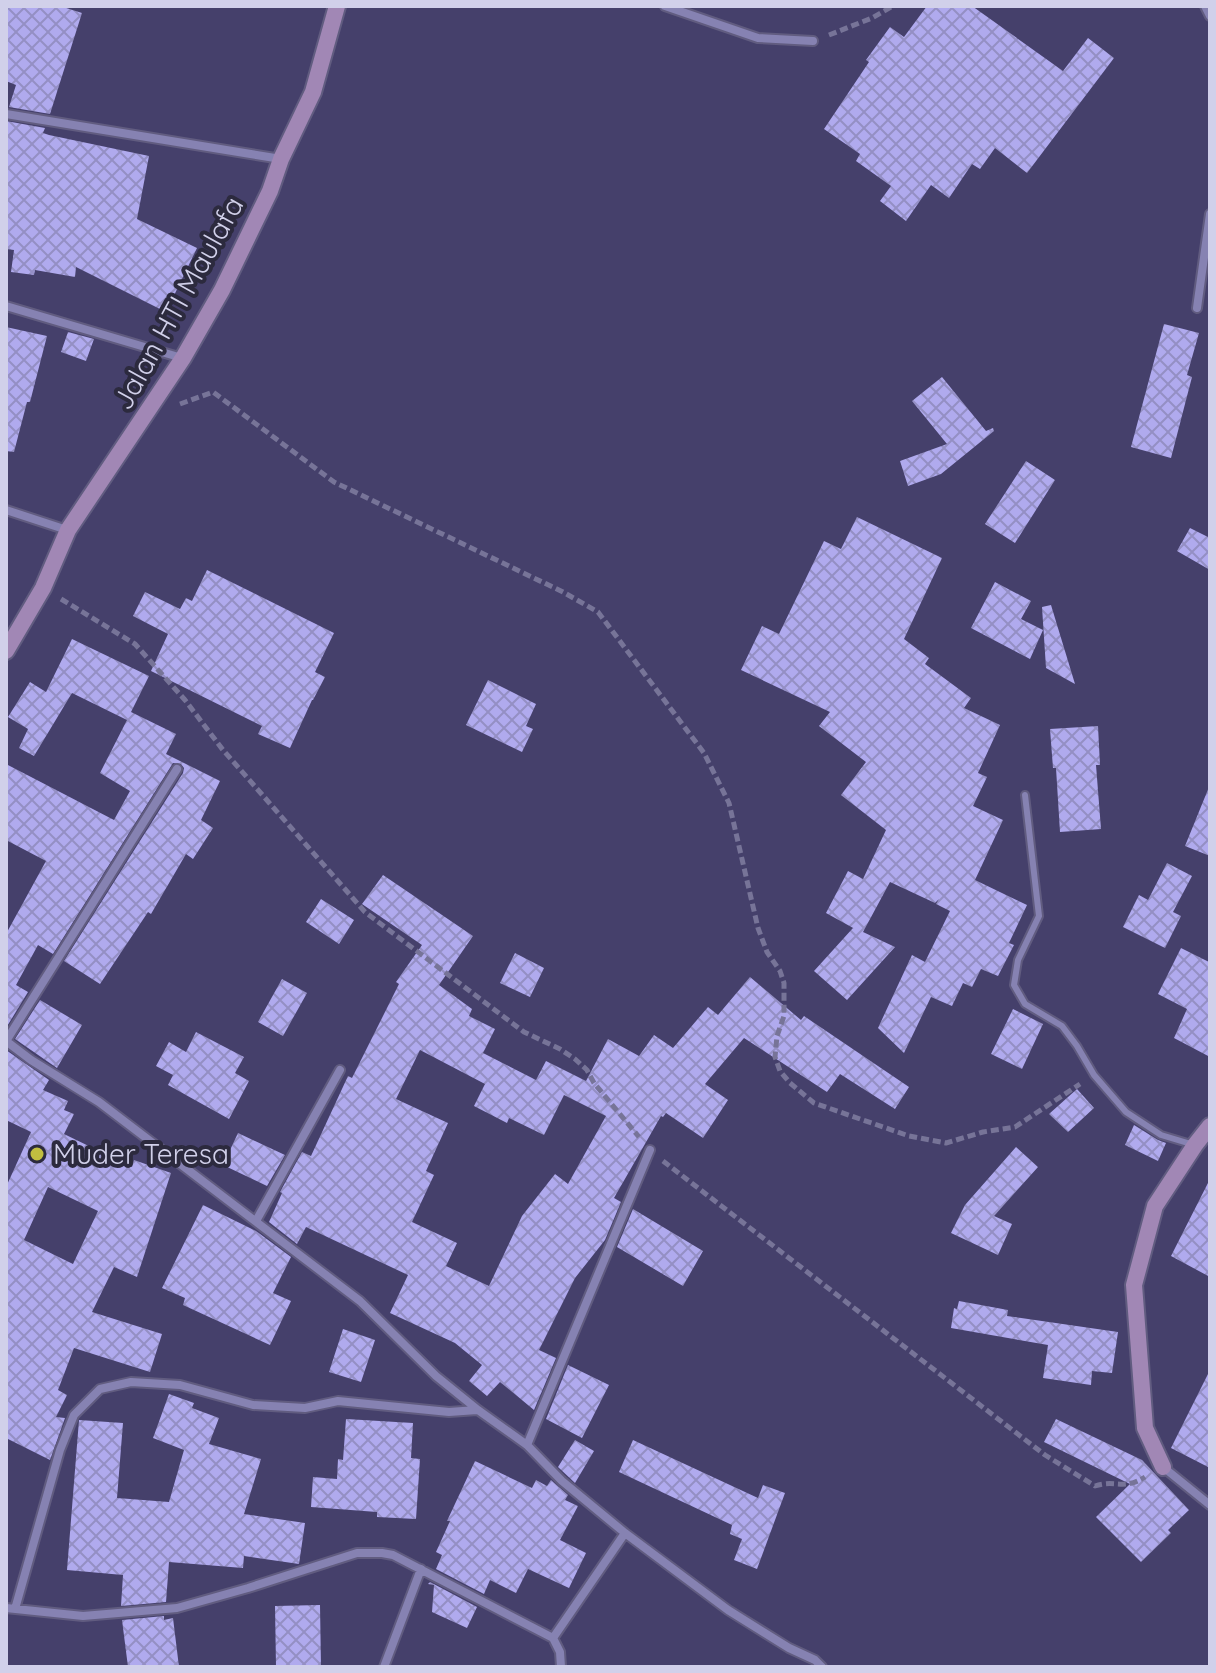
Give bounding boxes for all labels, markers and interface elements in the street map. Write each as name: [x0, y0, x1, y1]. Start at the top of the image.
street label: Jalan HTI Maulafa: [105, 190, 251, 415]
place label: Muder Teresa: [53, 1136, 229, 1171]
marker: Muder Teresa: [28, 1145, 46, 1163]

